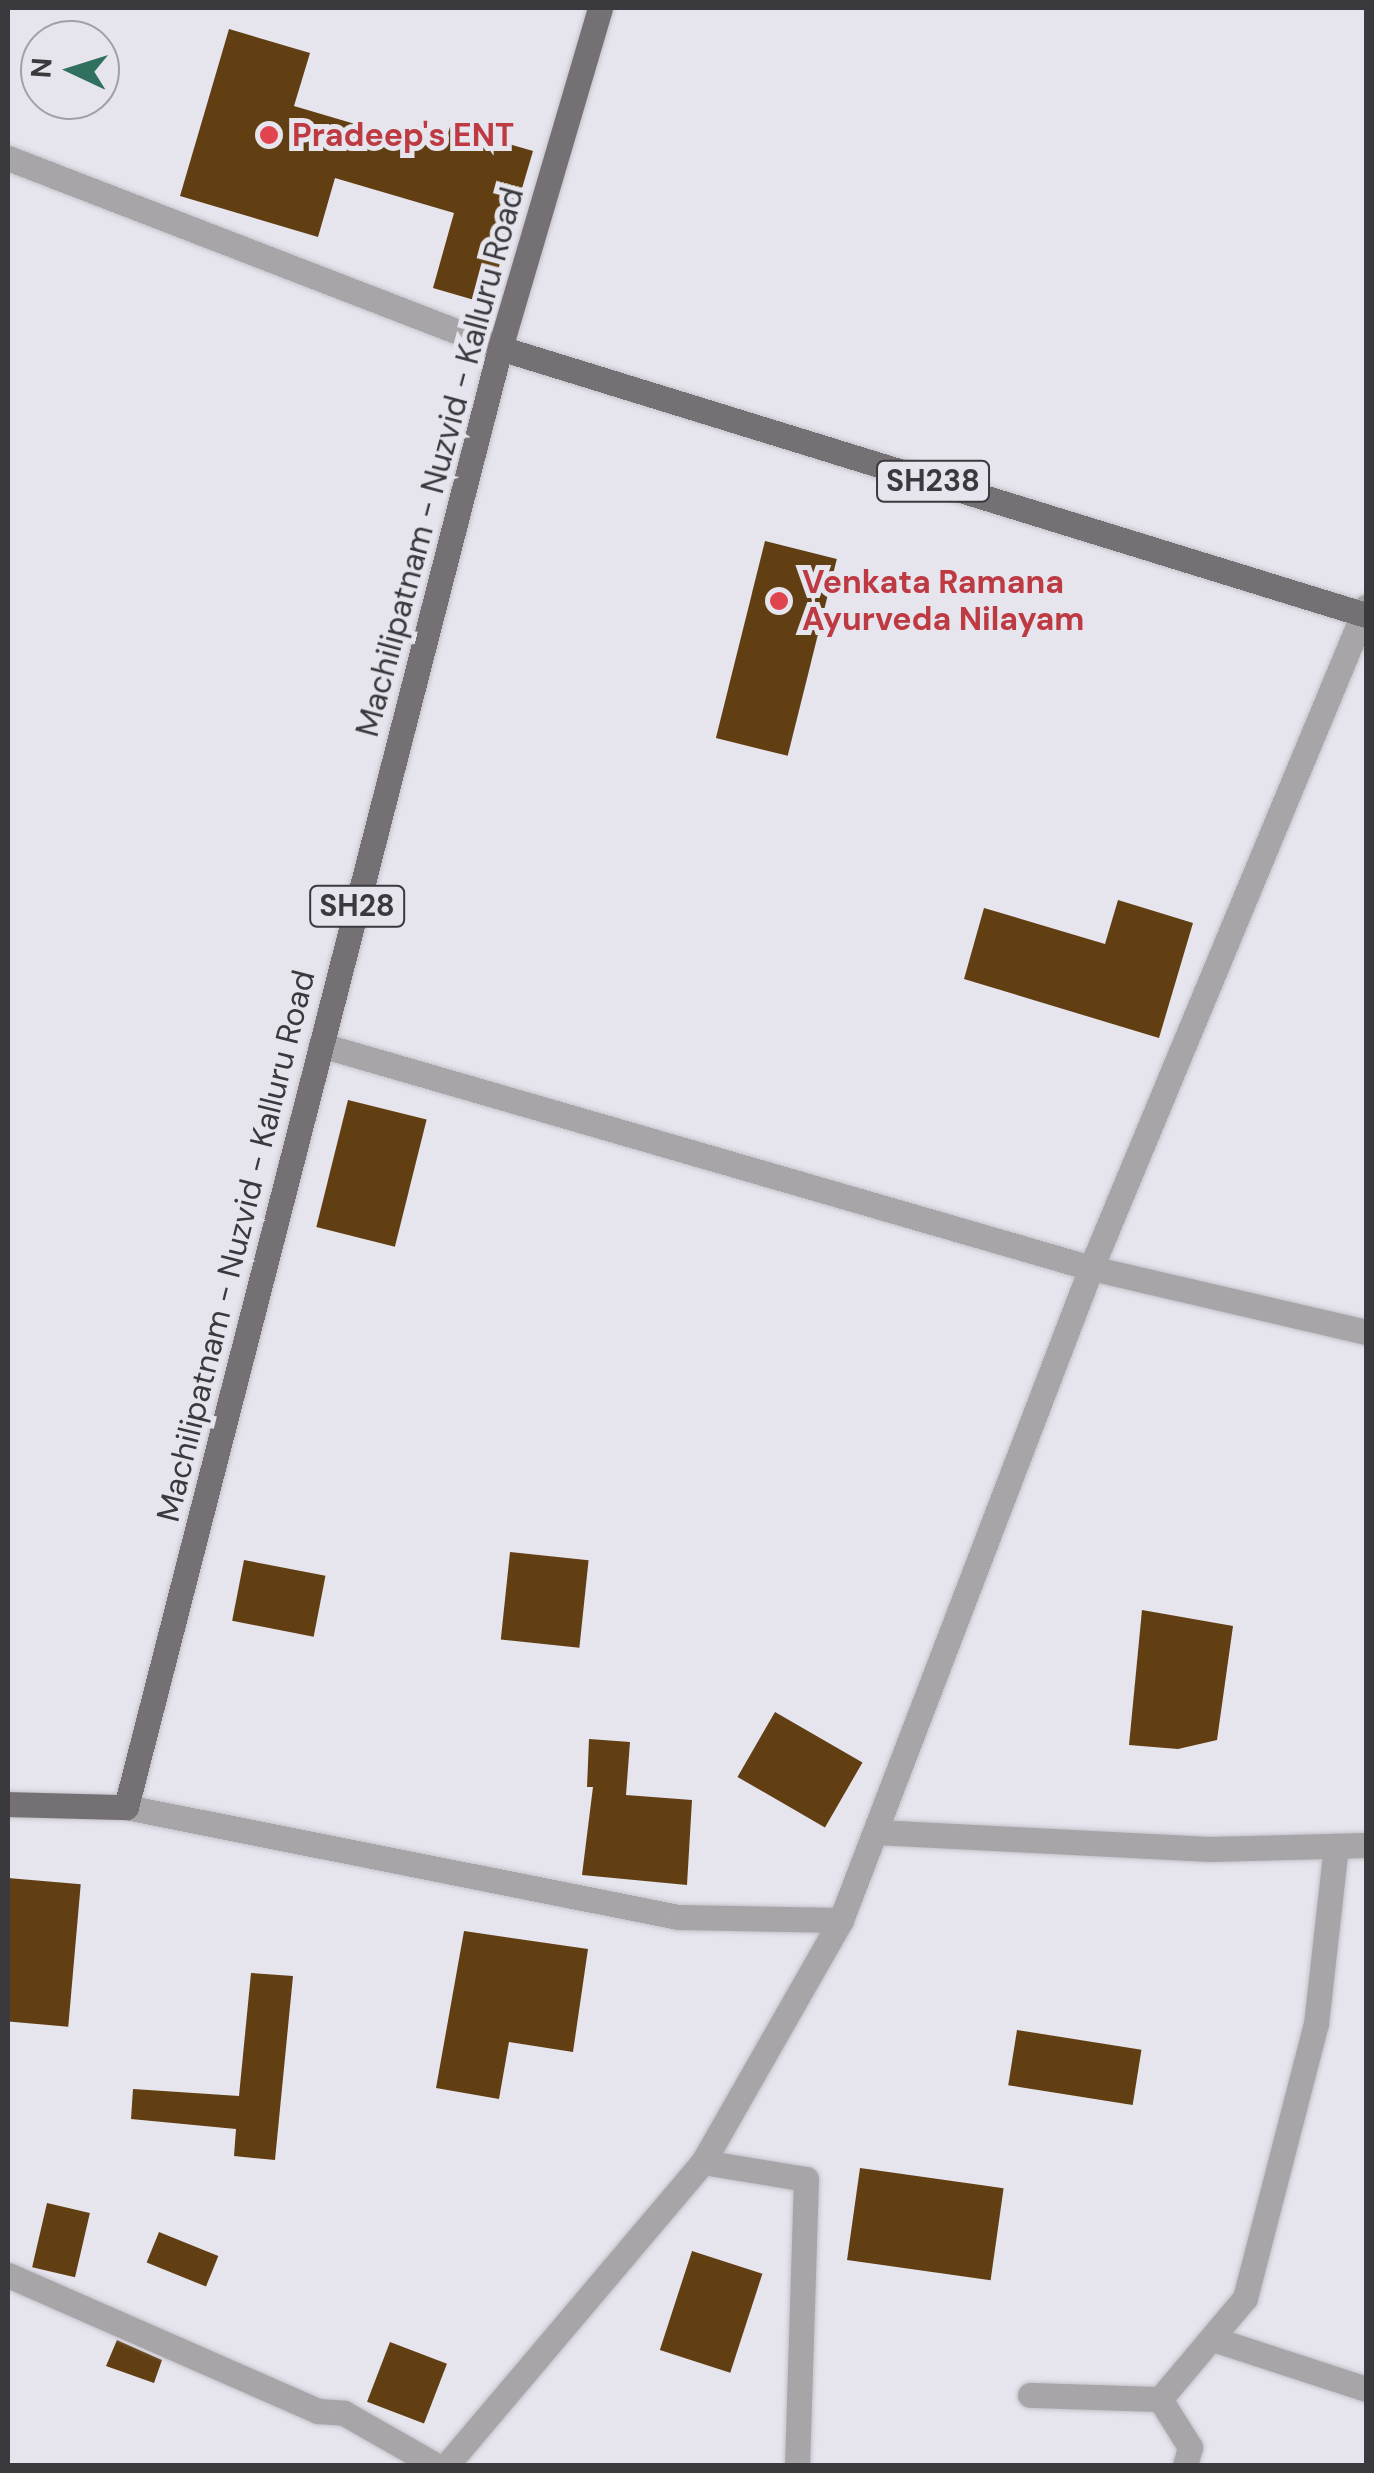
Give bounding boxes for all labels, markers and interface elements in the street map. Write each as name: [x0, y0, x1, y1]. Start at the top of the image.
north arrow: [20, 20, 120, 120]
text: N: [22, 57, 61, 79]
place label: Pradeep's ENT: [292, 116, 514, 154]
marker: Pradeep's ENT: [256, 122, 282, 148]
street label: Machilipatnam - Nuzvid - Kalluru Road: [348, 183, 532, 741]
road number: SH238: [876, 456, 990, 506]
place label: Venkata Ramana Ayurveda Nilayam: [802, 564, 1084, 639]
marker: Venkata Ramana Ayurveda Nilayam: [766, 588, 792, 614]
road number: SH28: [307, 881, 407, 931]
street label: Machilipatnam - Nuzvid - Kalluru Road: [149, 966, 323, 1526]

